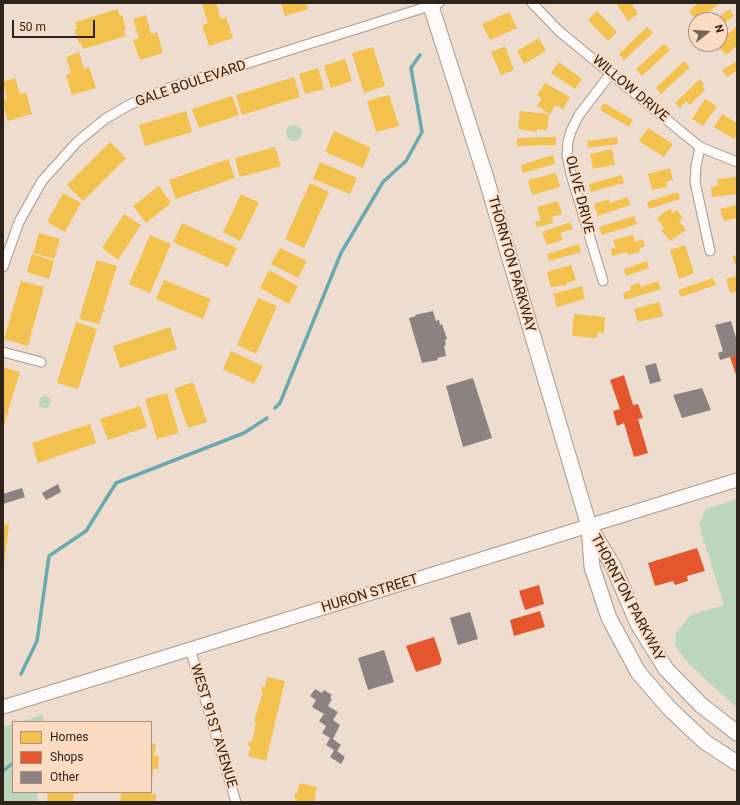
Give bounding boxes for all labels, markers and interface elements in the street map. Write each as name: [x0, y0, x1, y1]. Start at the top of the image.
scale bar: [14, 12, 97, 38]
north arrow: [688, 12, 728, 52]
text: 50 m: [19, 20, 46, 34]
text: N: [712, 23, 726, 34]
street label: WILLOW DRIVE: [588, 52, 672, 126]
street label: GALE BOULEVARD: [133, 57, 249, 111]
street label: OLIVE DRIVE: [561, 154, 597, 236]
street label: THORNTON PARKWAY: [483, 194, 539, 334]
street label: THORNTON PARKWAY: [586, 532, 668, 664]
street label: HURON STREET: [319, 571, 421, 617]
street label: WEST 91ST AVENUE: [186, 662, 240, 790]
legend: [12, 721, 152, 793]
text: Homes: [50, 730, 88, 744]
text: Shops: [50, 750, 84, 764]
text: Other: [50, 770, 79, 784]

